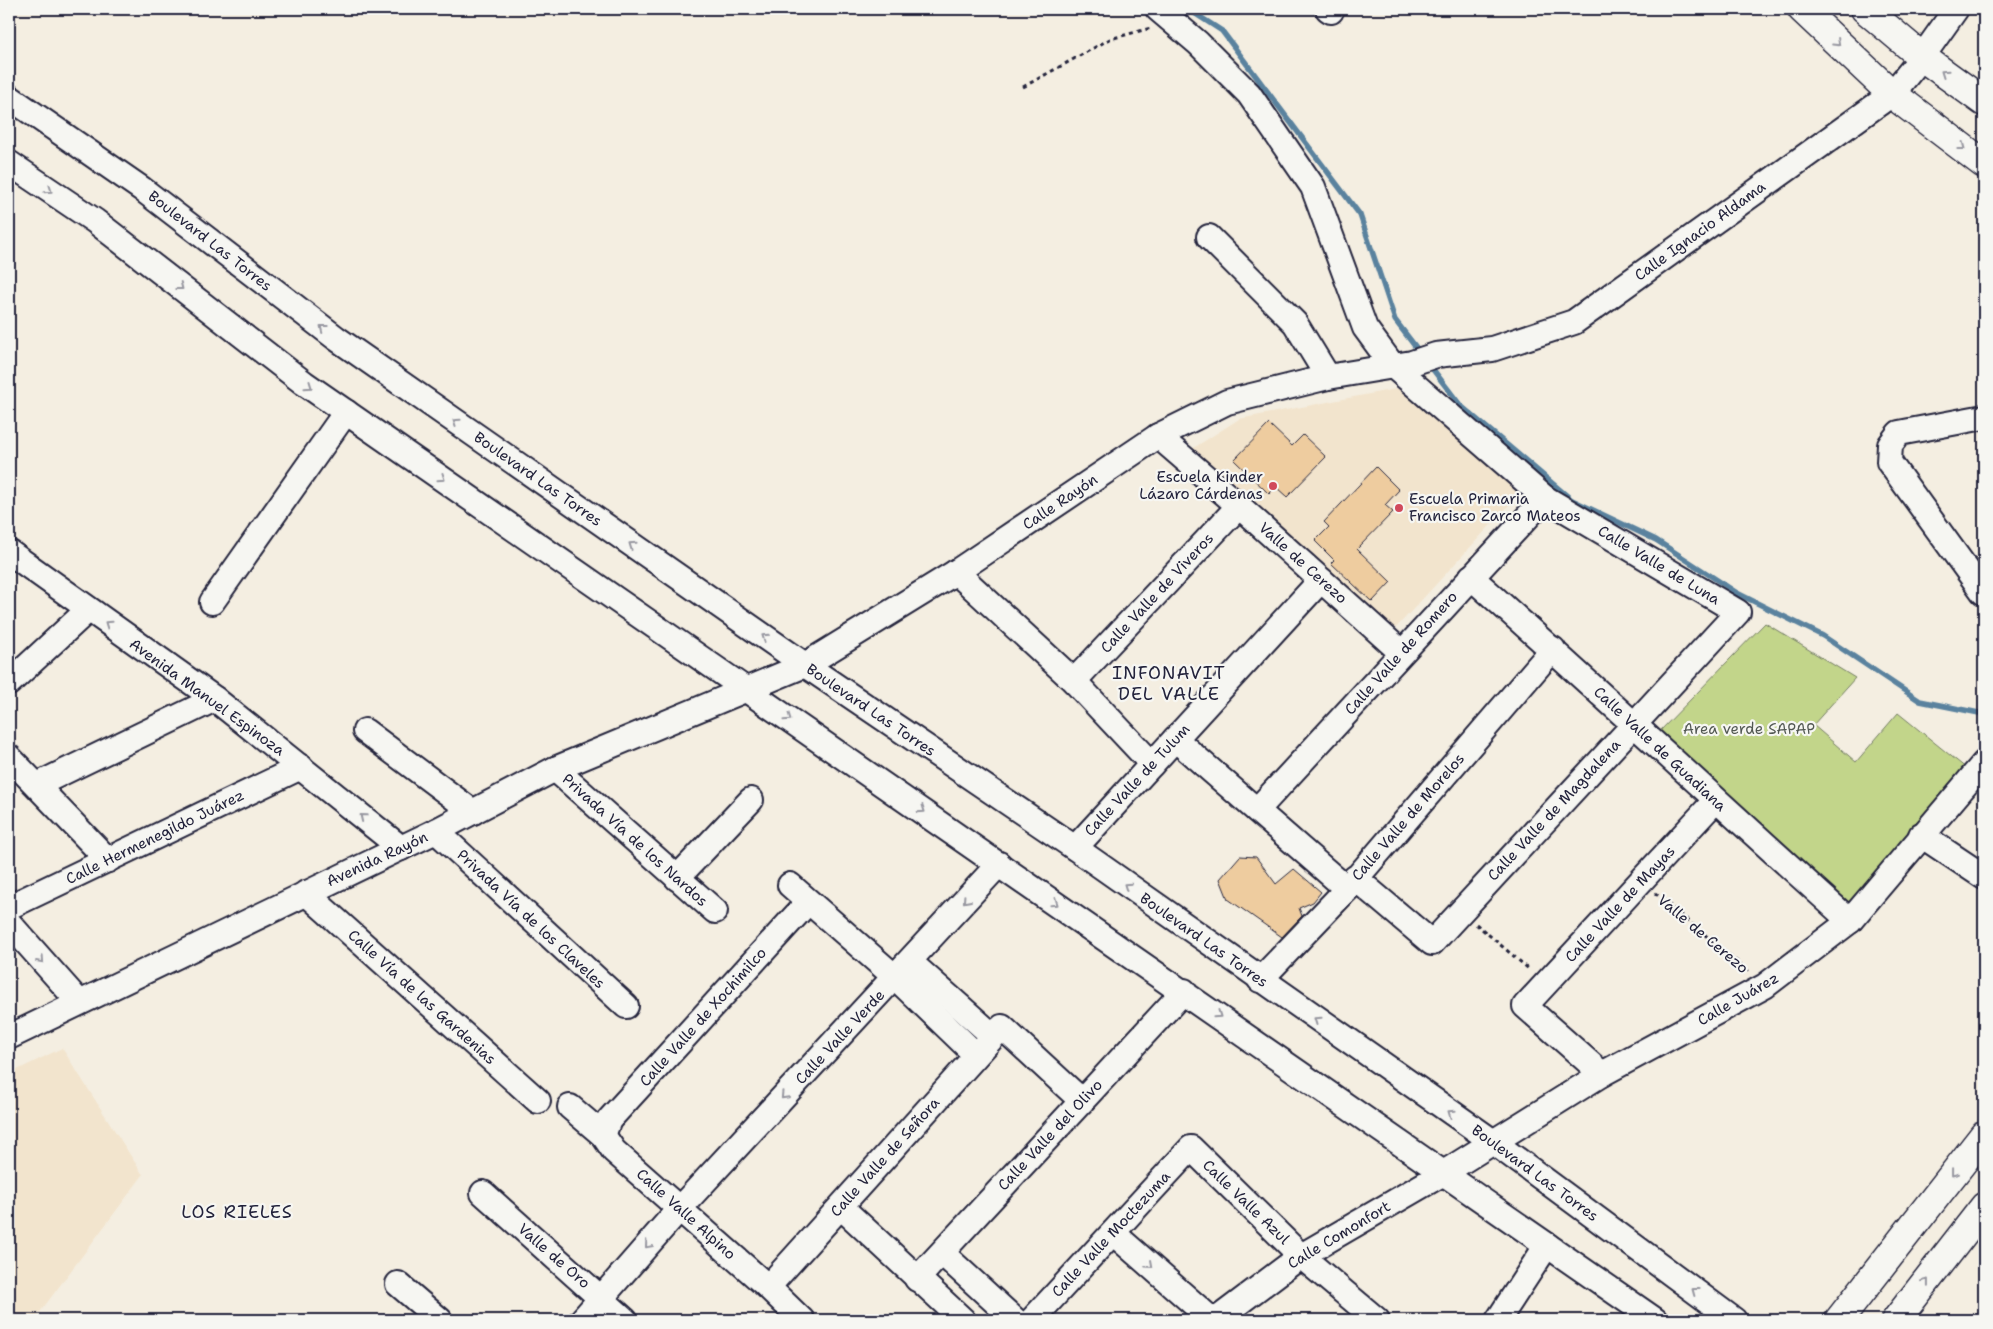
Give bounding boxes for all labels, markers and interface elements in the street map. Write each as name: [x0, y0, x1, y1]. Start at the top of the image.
one-way arrow: [1831, 37, 1840, 46]
one-way arrow: [1941, 70, 1950, 79]
one-way arrow: [1956, 141, 1965, 149]
street label: Calle Ignacio Aldama: [1630, 176, 1770, 285]
one-way arrow: [43, 184, 53, 193]
street label: Boulevard Las Torres: [144, 186, 276, 296]
one-way arrow: [174, 281, 183, 289]
one-way arrow: [319, 325, 329, 334]
one-way arrow: [303, 380, 312, 389]
one-way arrow: [452, 419, 461, 428]
street label: Boulevard Las Torres: [470, 427, 606, 531]
place label: Escuela Kinder Lázaro Cárdenas: [1139, 467, 1263, 504]
street label: Calle Rayón: [1019, 470, 1101, 534]
one-way arrow: [436, 472, 446, 481]
marker: Escuela Kinder Lázaro Cárdenas: [1267, 480, 1279, 492]
place label: Escuela Primaria Francisco Zarco Mateos: [1409, 489, 1581, 526]
marker: Escuela Primaria Francisco Zarco Mateos: [1393, 502, 1405, 514]
street label: Valle de Cerezo: [1254, 518, 1352, 608]
street label: Calle Valle de Luna: [1594, 521, 1724, 610]
street label: Calle Valle de Viveros: [1096, 529, 1218, 657]
one-way arrow: [628, 542, 638, 551]
street label: Calle Valle de Romero: [1340, 587, 1462, 719]
one-way arrow: [104, 621, 114, 630]
street label: Avenida Manuel Espinoza: [125, 634, 289, 761]
one-way arrow: [761, 634, 771, 643]
street label: Boulevard Las Torres: [802, 659, 940, 761]
district label: INFONAVIT DEL VALLE: [1112, 661, 1226, 706]
street label: Calle Valle de Guadiana: [1589, 682, 1731, 816]
one-way arrow: [782, 712, 792, 721]
park label: Area verde SAPAP: [1683, 719, 1815, 739]
street label: Calle Valle de Tulum: [1080, 720, 1194, 840]
street label: Calle Valle de Magdalena: [1483, 734, 1626, 885]
street label: Calle Valle de Morelos: [1347, 749, 1469, 885]
street label: Privada Vía de los Nardos: [558, 769, 712, 911]
street label: Calle Hermenegildo Juárez: [63, 785, 247, 889]
one-way arrow: [916, 804, 926, 813]
one-way arrow: [360, 815, 369, 823]
street label: Avenida Rayón: [323, 827, 431, 891]
street label: Calle Valle de Mayas: [1561, 841, 1679, 967]
street label: Privada Vía de los Claveles: [453, 845, 609, 993]
one-way arrow: [1124, 883, 1133, 892]
street label: Boulevard Las Torres: [1136, 888, 1272, 992]
street label: Valle de Cerezo: [1653, 890, 1753, 978]
one-way arrow: [963, 894, 972, 903]
one-way arrow: [1050, 897, 1059, 906]
street label: Calle Vía de las Gardenias: [344, 925, 500, 1069]
street label: Calle Valle de Xochimilco: [635, 943, 771, 1091]
one-way arrow: [35, 954, 44, 963]
street label: Calle Juárez: [1694, 968, 1782, 1030]
street label: Calle Valle Verde: [791, 985, 889, 1089]
one-way arrow: [1212, 1009, 1221, 1018]
one-way arrow: [1313, 1017, 1323, 1026]
street label: Calle Valle del Olivo: [993, 1075, 1107, 1195]
one-way arrow: [781, 1091, 790, 1100]
street label: Calle Valle de Señora: [826, 1093, 944, 1221]
one-way arrow: [1447, 1109, 1456, 1119]
street label: Boulevard Las Torres: [1468, 1120, 1602, 1226]
street label: Calle Valle Azul: [1198, 1155, 1294, 1249]
street label: Calle Valle Alpino: [632, 1164, 740, 1264]
street label: Calle Valle Moctezuma: [1047, 1166, 1175, 1301]
one-way arrow: [1952, 1167, 1960, 1176]
street label: Calle Comonfort: [1284, 1196, 1394, 1274]
district label: LOS RIELES: [181, 1200, 293, 1224]
street label: Valle de Oro: [514, 1219, 594, 1293]
one-way arrow: [645, 1239, 654, 1248]
one-way arrow: [1144, 1259, 1153, 1268]
one-way arrow: [1920, 1279, 1928, 1288]
one-way arrow: [1691, 1288, 1701, 1297]

